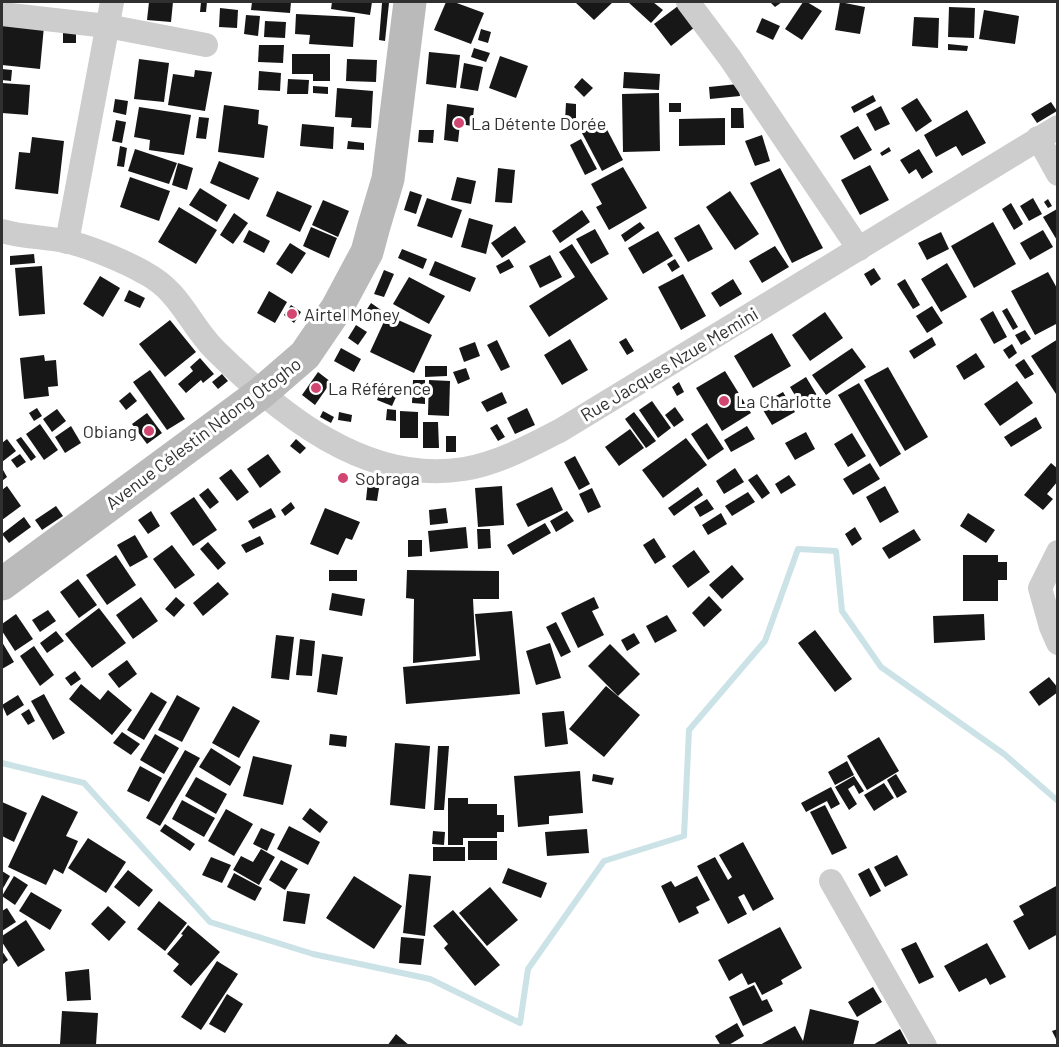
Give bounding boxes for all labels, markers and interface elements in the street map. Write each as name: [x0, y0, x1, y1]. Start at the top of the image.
place label: La Détente Dorée: [471, 112, 606, 134]
marker: La Détente Dorée: [452, 116, 466, 130]
street label: Rue Jacques Nzue Memini: [576, 302, 762, 426]
place label: Airtel Money: [304, 303, 400, 325]
marker: Airtel Money: [285, 307, 299, 321]
street label: Avenue Célestin Ndong Otogho: [101, 352, 305, 514]
place label: La Référence: [328, 377, 431, 399]
marker: La Référence: [309, 381, 323, 395]
place label: La Charlotte: [736, 390, 832, 412]
marker: La Charlotte: [717, 394, 731, 408]
place label: Obiang: [83, 420, 137, 442]
marker: Obiang: [142, 424, 156, 438]
place label: Sobraga: [355, 467, 420, 489]
marker: Sobraga: [336, 471, 350, 485]

